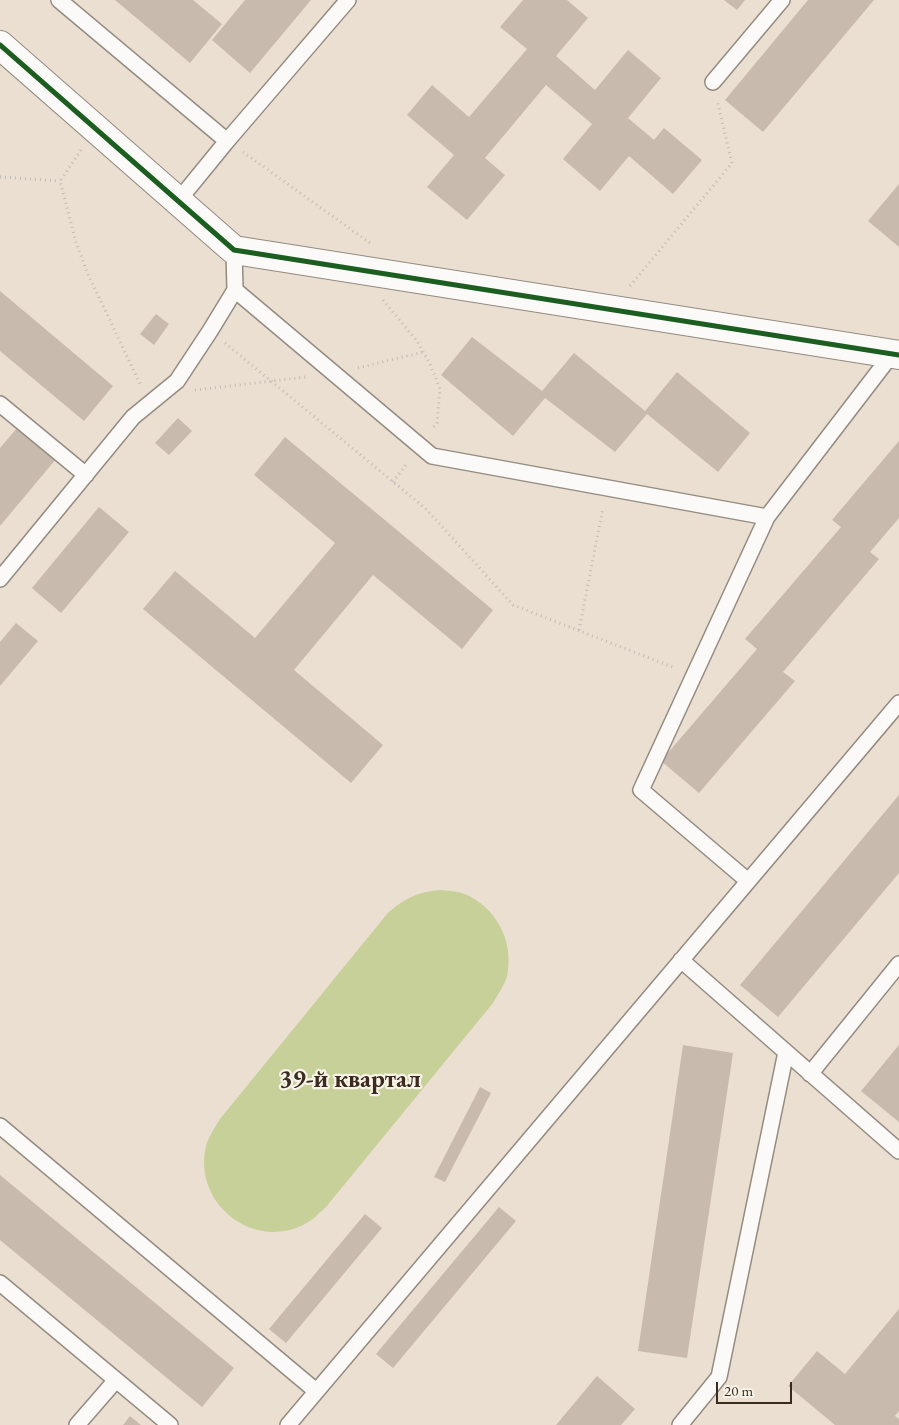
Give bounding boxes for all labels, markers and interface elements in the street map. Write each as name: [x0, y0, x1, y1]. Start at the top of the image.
district label: 39-й квартал: [279, 1065, 421, 1095]
scale bar: [719, 1372, 795, 1404]
text: 20 m: [724, 1381, 753, 1400]

